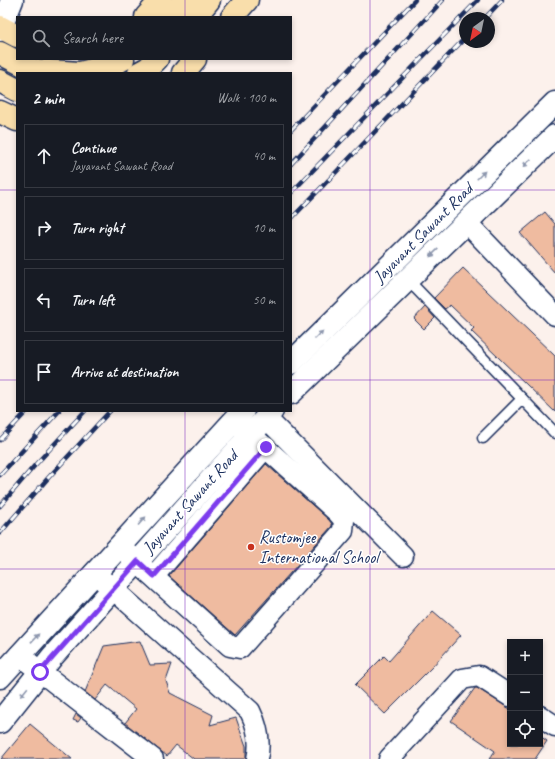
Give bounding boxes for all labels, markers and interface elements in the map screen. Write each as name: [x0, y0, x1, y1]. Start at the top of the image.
north arrow: [459, 12, 495, 48]
search box: [16, 16, 292, 60]
icon: search: [30, 27, 52, 49]
text: Search here: [62, 29, 123, 48]
text: 2 min: [32, 88, 65, 109]
text: Walk · 100 m: [217, 90, 276, 106]
text: Continue: [71, 139, 116, 158]
icon: ahead: [33, 145, 55, 167]
text: 40 m: [253, 148, 275, 164]
text: Jayavant Sawant Road: [71, 158, 172, 174]
one-way arrow: [522, 158, 532, 168]
one-way arrow: [476, 170, 486, 180]
street label: Jayavant Sawant Road: [368, 176, 480, 288]
icon: right: [33, 217, 55, 239]
text: Turn right: [71, 219, 124, 238]
text: 10 m: [253, 220, 275, 236]
one-way arrow: [428, 249, 439, 258]
icon: left: [33, 289, 55, 311]
text: Turn left: [71, 291, 114, 310]
text: 50 m: [253, 292, 275, 308]
one-way arrow: [314, 331, 324, 340]
icon: arrive: [33, 361, 55, 383]
text: Arrive at destination: [71, 363, 178, 382]
route end: [257, 438, 275, 456]
street label: Jayavant Sawant Road: [137, 443, 244, 559]
one-way arrow: [137, 516, 147, 526]
place label: Rustomjee International School: [259, 527, 381, 568]
marker: Rustomjee International School: [246, 542, 256, 552]
one-way arrow: [31, 632, 40, 643]
map controls: [507, 639, 543, 747]
button: +: [507, 639, 543, 675]
route start: [31, 663, 49, 681]
button: −: [507, 675, 543, 711]
one-way arrow: [20, 687, 28, 697]
button: locate: [507, 711, 543, 747]

